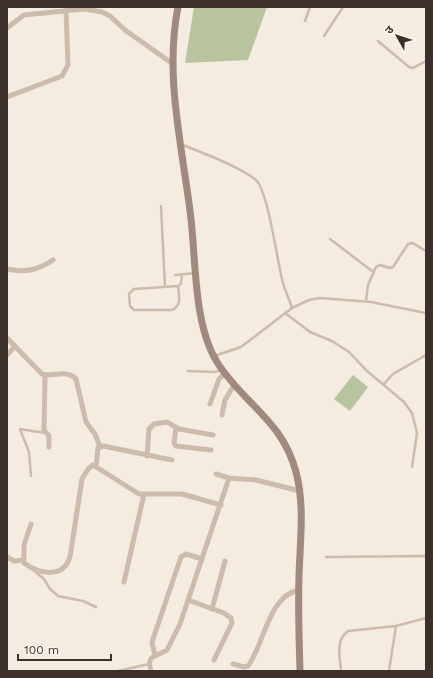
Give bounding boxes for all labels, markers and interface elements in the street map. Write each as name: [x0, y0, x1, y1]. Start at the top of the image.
north arrow: [377, 16, 417, 56]
text: उ: [383, 23, 397, 37]
scale bar: [18, 636, 111, 662]
text: 100 m: [24, 643, 59, 657]

